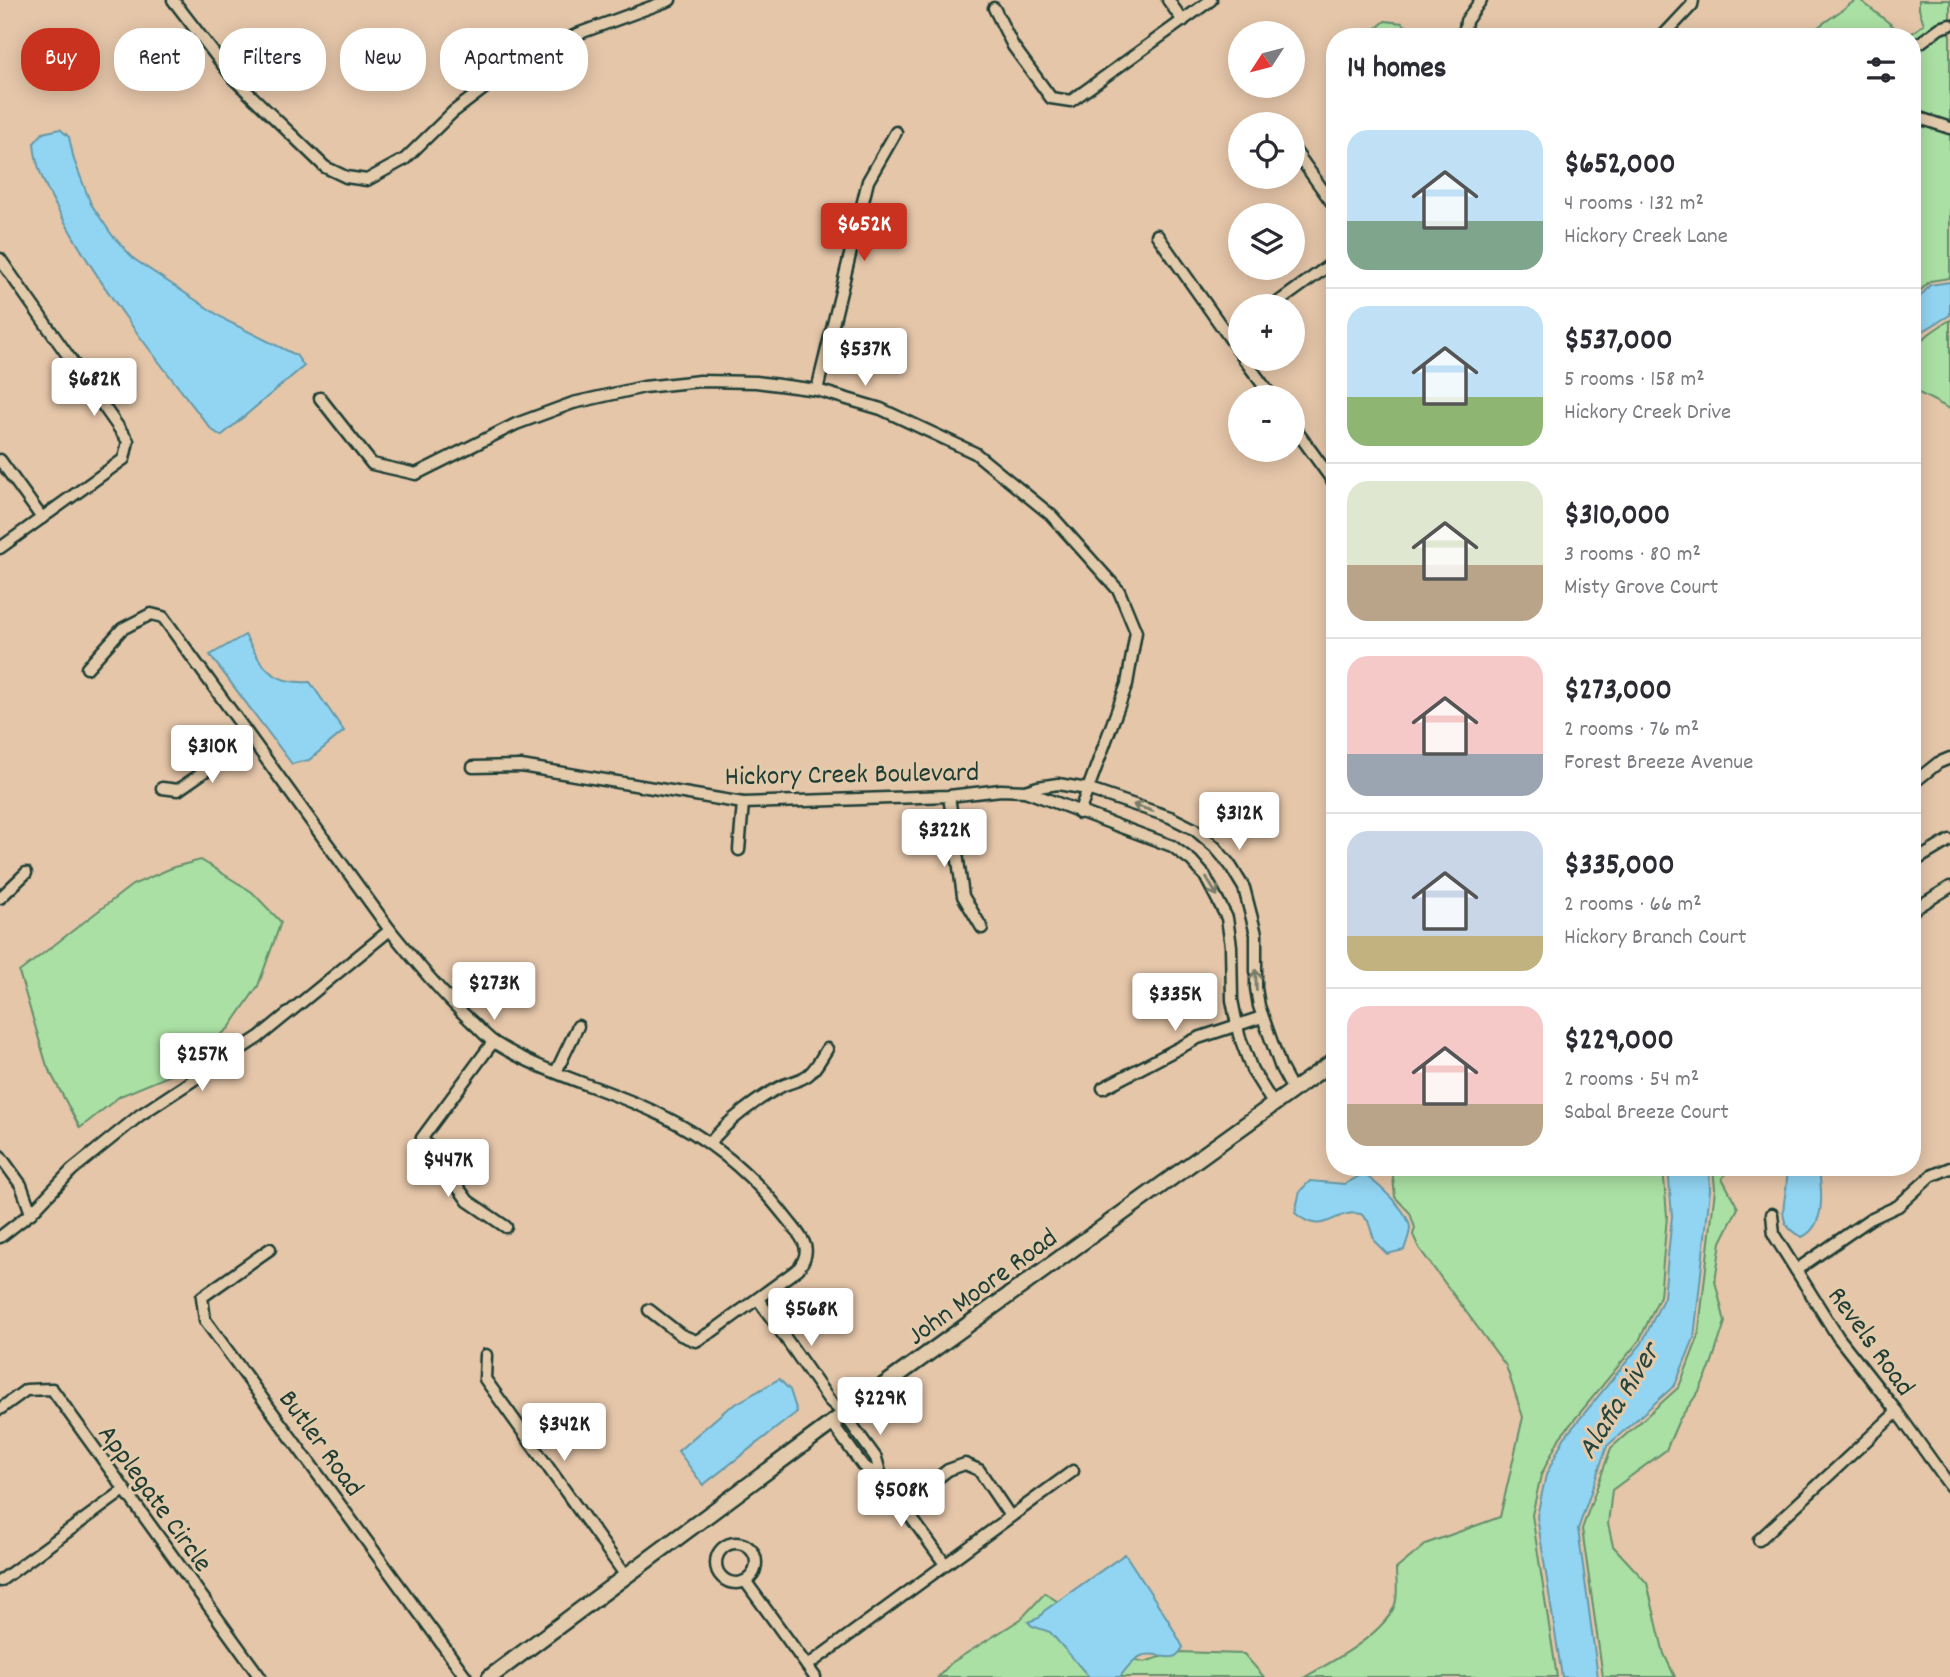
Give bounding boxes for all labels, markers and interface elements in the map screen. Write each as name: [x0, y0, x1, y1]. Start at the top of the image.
north arrow: [1228, 21, 1306, 98]
map controls: [1228, 21, 1305, 462]
chip: Buy: [21, 28, 100, 91]
chip: Rent: [114, 28, 205, 91]
chip: Filters: [219, 28, 326, 91]
chip: New: [340, 28, 426, 91]
chip: Apartment: [440, 28, 588, 91]
text: 14 homes: [1347, 49, 1446, 92]
icon: filters: [1862, 51, 1900, 89]
button: locate: [1228, 112, 1305, 189]
text: $652,000: [1564, 145, 1676, 188]
icon: home: [1403, 158, 1487, 242]
text: 4 rooms · 132 m²: [1564, 188, 1704, 221]
button: layers: [1228, 203, 1305, 280]
pin: $652K: [815, 204, 913, 263]
text: $652K: [837, 209, 891, 242]
text: Hickory Creek Lane: [1564, 221, 1728, 254]
button: +: [1228, 294, 1305, 371]
text: $537,000: [1564, 321, 1673, 364]
pin: $537K: [816, 328, 914, 388]
text: $537K: [839, 334, 891, 367]
icon: home: [1403, 334, 1487, 418]
pin: $682K: [45, 358, 143, 418]
text: $682K: [68, 364, 120, 397]
text: 5 rooms · 158 m²: [1564, 364, 1705, 397]
button: −: [1228, 385, 1305, 462]
text: Hickory Creek Drive: [1564, 397, 1731, 430]
text: $310,000: [1564, 496, 1670, 539]
icon: home: [1403, 509, 1487, 593]
text: 3 rooms · 80 m²: [1564, 539, 1701, 572]
text: Misty Grove Court: [1564, 572, 1718, 605]
text: $273,000: [1564, 671, 1672, 714]
icon: home: [1403, 684, 1487, 768]
text: 2 rooms · 76 m²: [1564, 714, 1699, 747]
pin: $310K: [163, 726, 261, 785]
text: $310K: [187, 731, 237, 764]
text: Forest Breeze Avenue: [1564, 747, 1753, 780]
street label: Hickory Creek Boulevard: [724, 755, 980, 799]
pin: $312K: [1190, 792, 1288, 852]
text: $312K: [1215, 798, 1263, 831]
one-way arrow: [1132, 801, 1154, 814]
pin: $322K: [895, 810, 993, 869]
text: $322K: [918, 815, 970, 848]
text: $335,000: [1564, 846, 1675, 889]
icon: home: [1403, 859, 1487, 943]
one-way arrow: [1205, 877, 1219, 897]
text: 2 rooms · 66 m²: [1564, 889, 1702, 922]
text: Hickory Branch Court: [1564, 922, 1746, 955]
pin: $273K: [445, 962, 543, 1022]
text: $273K: [468, 968, 520, 1001]
one-way arrow: [1250, 969, 1263, 992]
pin: $335K: [1126, 974, 1224, 1033]
text: $335K: [1148, 979, 1202, 1012]
text: $229,000: [1564, 1021, 1674, 1064]
pin: $257K: [153, 1034, 251, 1093]
icon: home: [1403, 1034, 1487, 1118]
text: $257K: [176, 1039, 228, 1072]
text: 2 rooms · 54 m²: [1564, 1064, 1699, 1097]
text: Sabal Breeze Court: [1564, 1097, 1729, 1130]
pin: $447K: [399, 1140, 497, 1199]
text: $447K: [423, 1145, 473, 1178]
street label: John Moore Road: [900, 1221, 1068, 1357]
street label: Revels Road: [1815, 1280, 1923, 1406]
pin: $568K: [762, 1288, 860, 1348]
text: $568K: [784, 1294, 838, 1327]
water label: Alafia River: [1568, 1334, 1675, 1469]
pin: $229K: [831, 1378, 929, 1437]
street label: Butler Road: [266, 1383, 372, 1507]
text: $229K: [854, 1383, 906, 1416]
pin: $342K: [515, 1404, 613, 1463]
text: $342K: [538, 1409, 590, 1442]
street label: Applegate Circle: [86, 1418, 220, 1582]
pin: $508K: [852, 1470, 950, 1529]
text: $508K: [874, 1475, 928, 1508]

